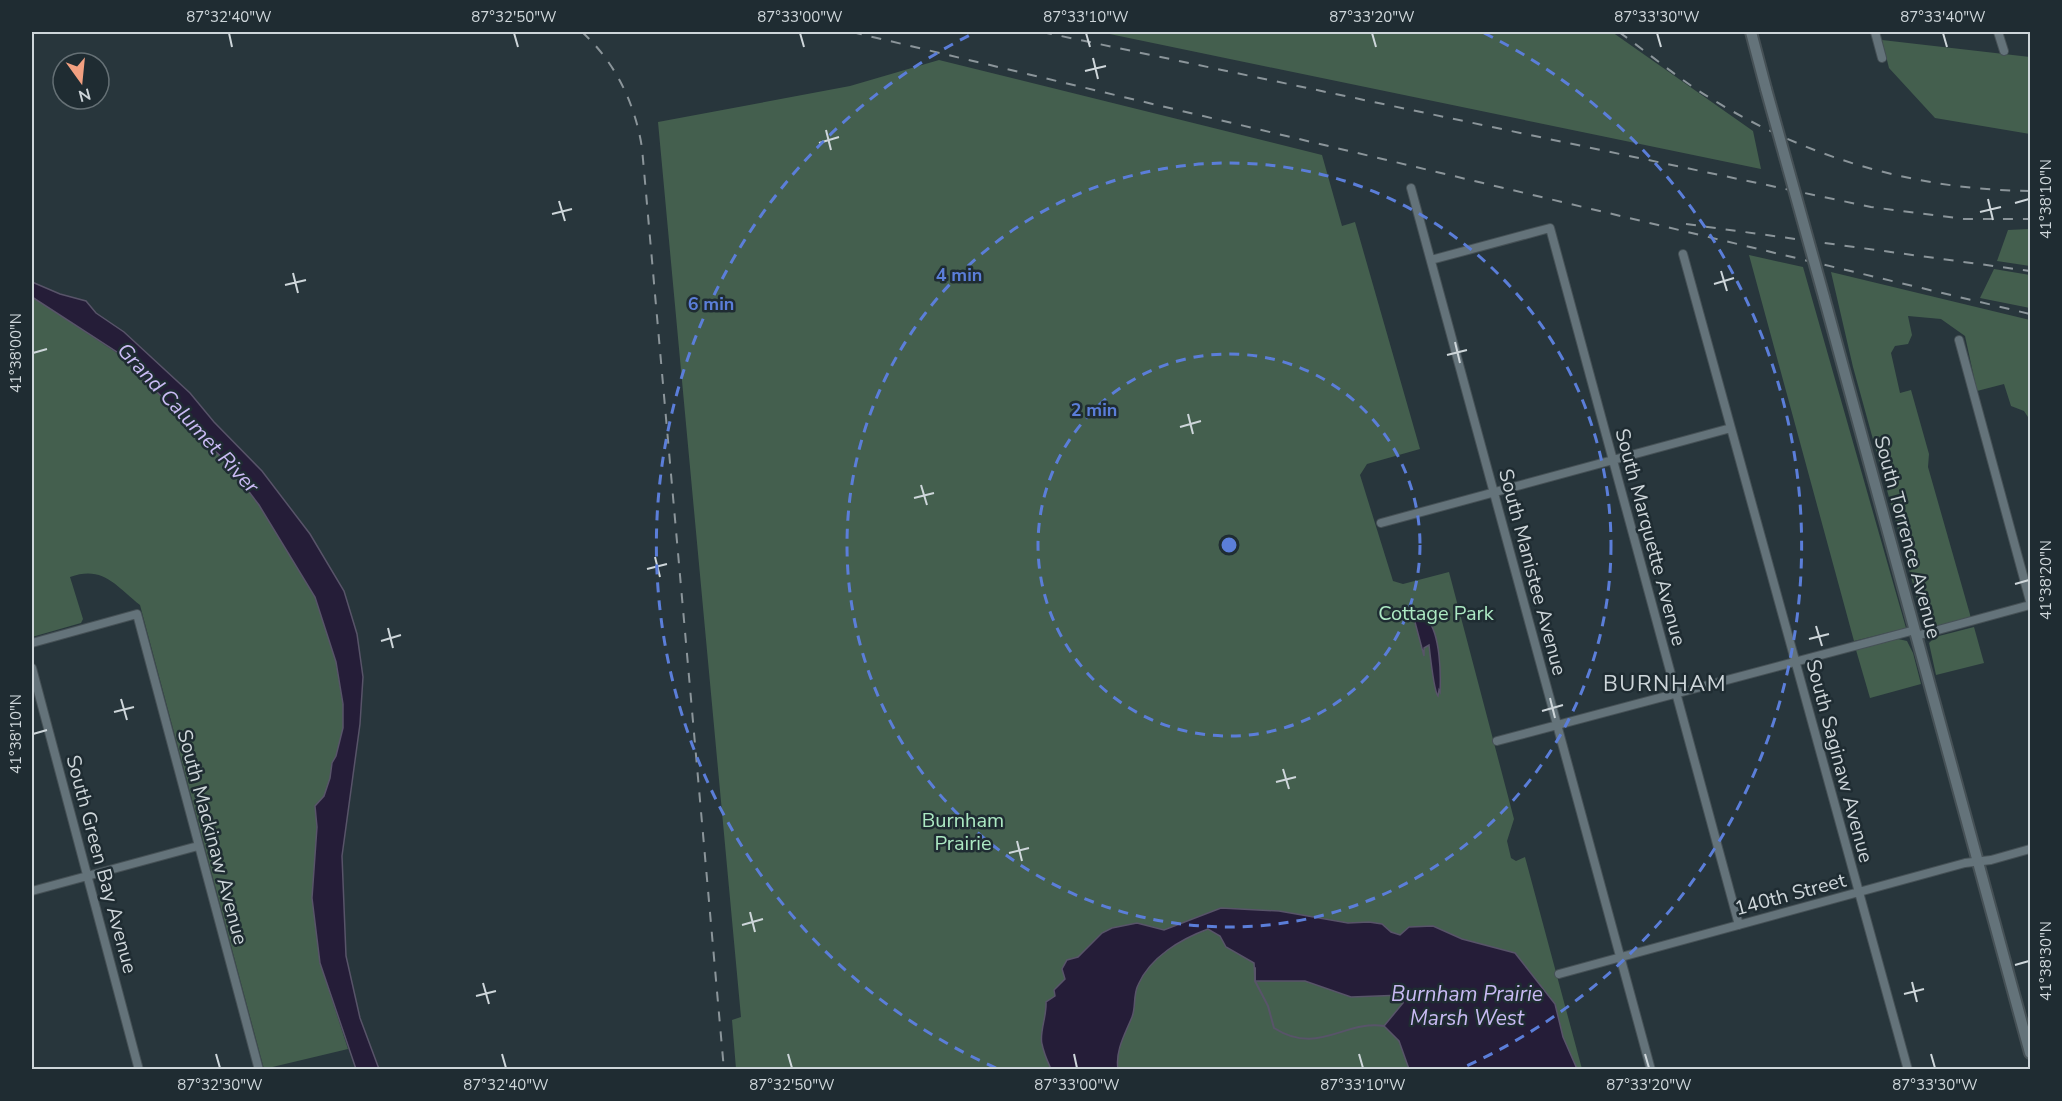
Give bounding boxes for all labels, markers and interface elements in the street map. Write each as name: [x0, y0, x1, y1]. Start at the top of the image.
text: 87°32'40"W: [186, 7, 272, 27]
text: 87°32'50"W: [471, 7, 557, 27]
text: 87°33'00"W: [757, 7, 843, 27]
text: 87°33'10"W: [1043, 7, 1129, 27]
text: 87°33'20"W: [1329, 7, 1415, 27]
text: 87°33'30"W: [1614, 7, 1700, 27]
text: 87°33'40"W: [1900, 7, 1986, 27]
north arrow: [51, 51, 111, 111]
text: N: [76, 82, 93, 107]
text: 41°38'10"N: [2036, 159, 2056, 239]
text: 4 min: [936, 263, 982, 287]
text: 6 min: [688, 292, 734, 316]
text: 41°38'00"N: [6, 313, 26, 393]
water label: Grand Calumet River: [111, 337, 266, 500]
text: 2 min: [1071, 398, 1117, 422]
street label: South Marquette Avenue: [1609, 426, 1693, 649]
street label: South Torrence Avenue: [1867, 433, 1948, 642]
street label: South Manistee Avenue: [1492, 466, 1573, 678]
centre of rings: [1219, 535, 1239, 555]
text: 41°38'20"N: [2036, 540, 2056, 620]
park label: Cottage Park: [1378, 600, 1495, 627]
street label: South Saginaw Avenue: [1799, 657, 1880, 866]
district label: BURNHAM: [1603, 669, 1727, 699]
text: 41°38'10"N: [6, 694, 26, 774]
street label: South Mackinaw Avenue: [171, 727, 254, 948]
street label: South Green Bay Avenue: [59, 752, 144, 976]
park label: Burnham Prairie: [922, 807, 1004, 857]
street label: 140th Street: [1732, 866, 1850, 922]
text: 41°38'30"N: [2036, 921, 2056, 1001]
water label: Burnham Prairie Marsh West: [1391, 980, 1543, 1032]
text: 87°32'30"W: [177, 1075, 263, 1095]
text: 87°32'40"W: [463, 1075, 549, 1095]
text: 87°32'50"W: [749, 1075, 835, 1095]
text: 87°33'00"W: [1034, 1075, 1120, 1095]
text: 87°33'10"W: [1320, 1075, 1406, 1095]
text: 87°33'20"W: [1606, 1075, 1692, 1095]
text: 87°33'30"W: [1892, 1075, 1978, 1095]

